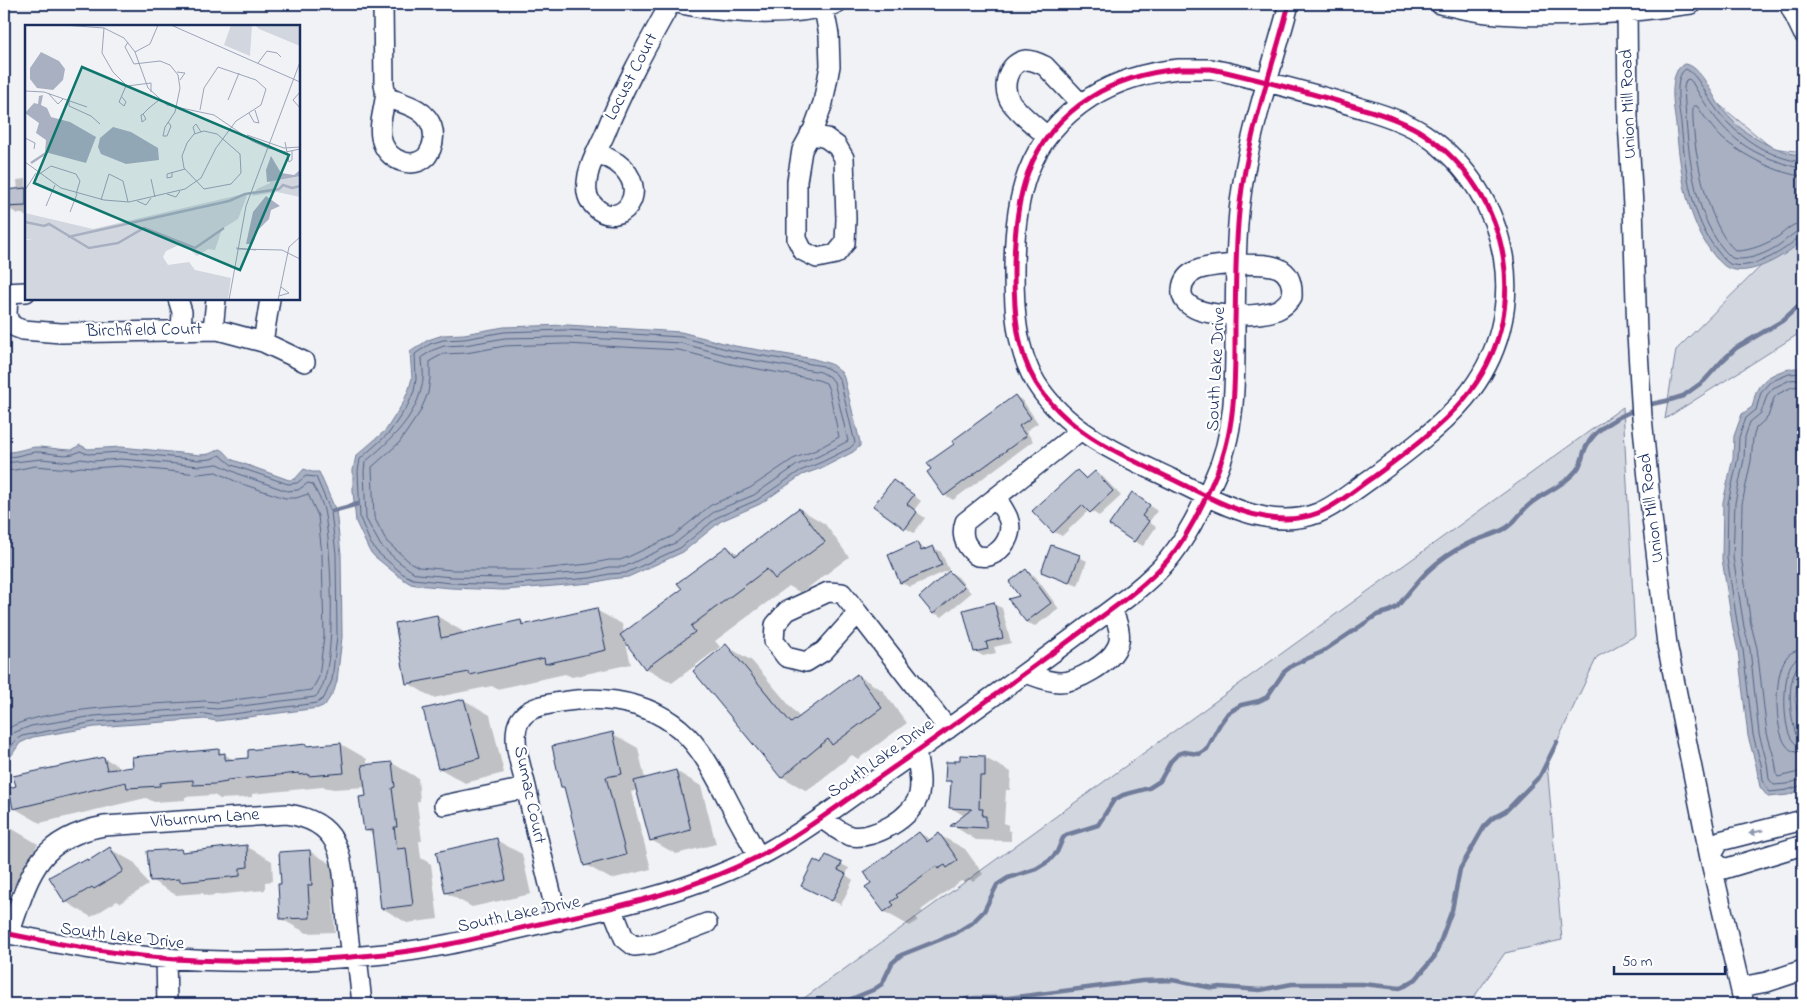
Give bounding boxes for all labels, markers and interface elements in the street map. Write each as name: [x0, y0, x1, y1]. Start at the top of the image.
inset map: [25, 25, 300, 300]
street label: Locust Court: [599, 29, 665, 125]
street label: Union Mill Road: [1614, 49, 1644, 159]
street label: South Lake Drive: [1201, 305, 1233, 432]
street label: Birchfield Court: [85, 317, 202, 345]
street label: Union Mill Road: [1632, 452, 1672, 564]
street label: South Lake Drive: [822, 712, 940, 805]
street label: Sumac Court: [506, 744, 552, 846]
street label: Viburnum Lane: [149, 802, 261, 836]
one-way arrow: [1749, 829, 1764, 837]
street label: South Lake Drive: [455, 889, 584, 941]
street label: South Lake Drive: [59, 917, 186, 958]
scale bar: [1614, 943, 1726, 975]
text: 50 m: [1622, 951, 1653, 973]

